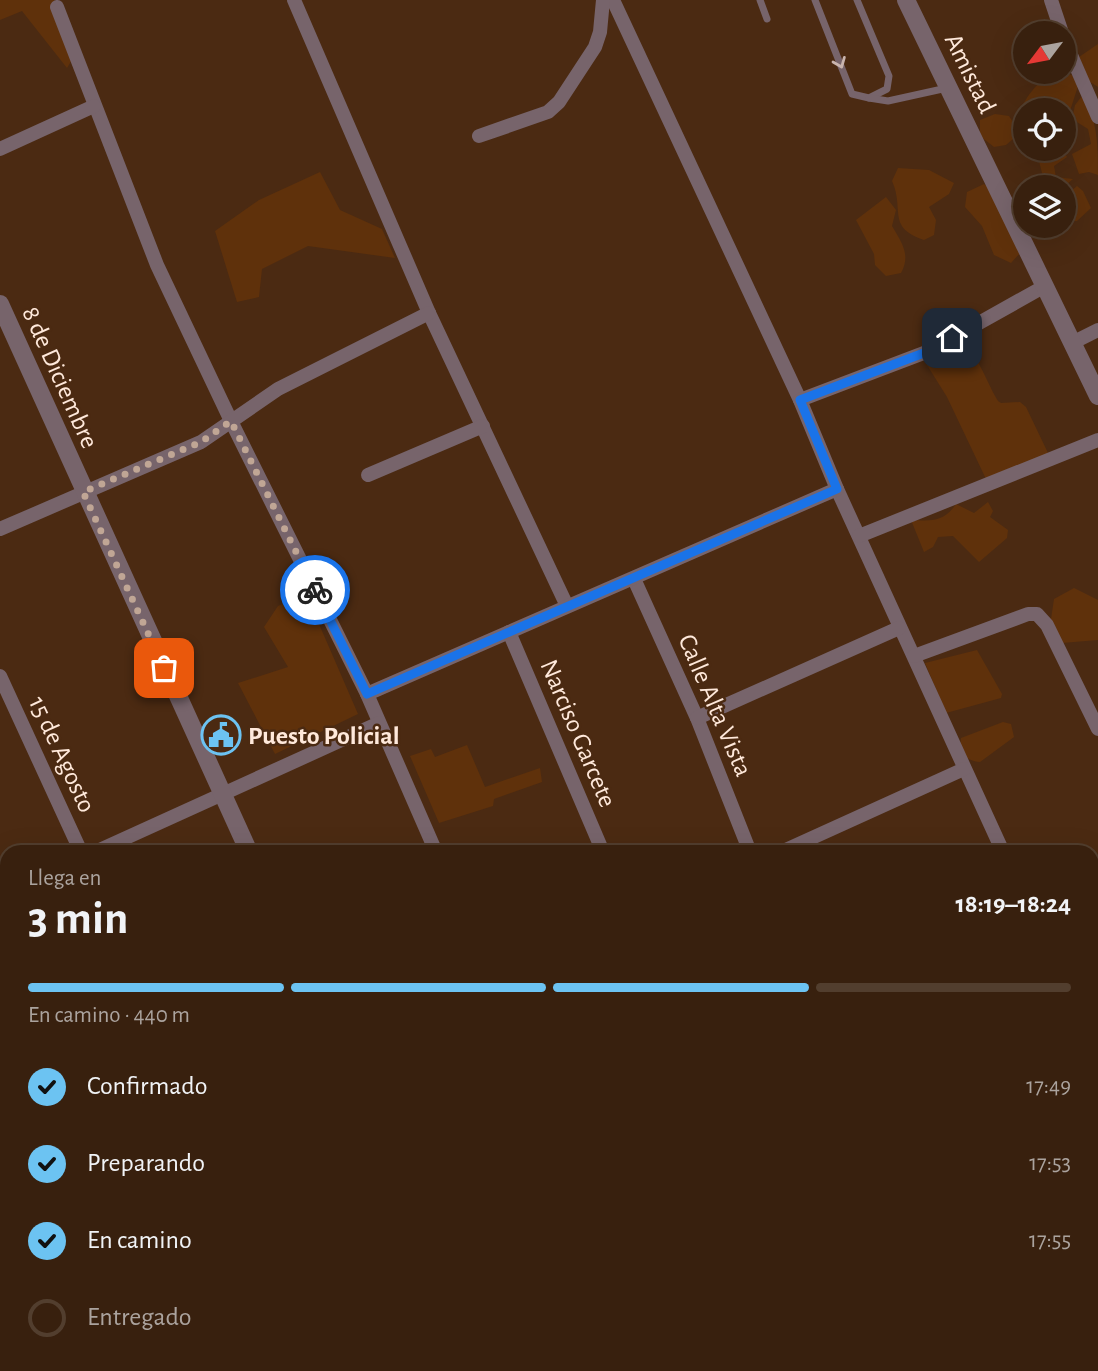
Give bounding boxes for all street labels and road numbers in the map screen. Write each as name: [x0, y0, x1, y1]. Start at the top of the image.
street label: Amistad: [940, 29, 1000, 117]
street label: 8 de Diciembre: [17, 303, 103, 452]
street label: Calle Alta Vista: [673, 631, 757, 780]
street label: Narciso Garcete: [535, 656, 621, 811]
street label: 15 de Agosto: [24, 692, 100, 816]

